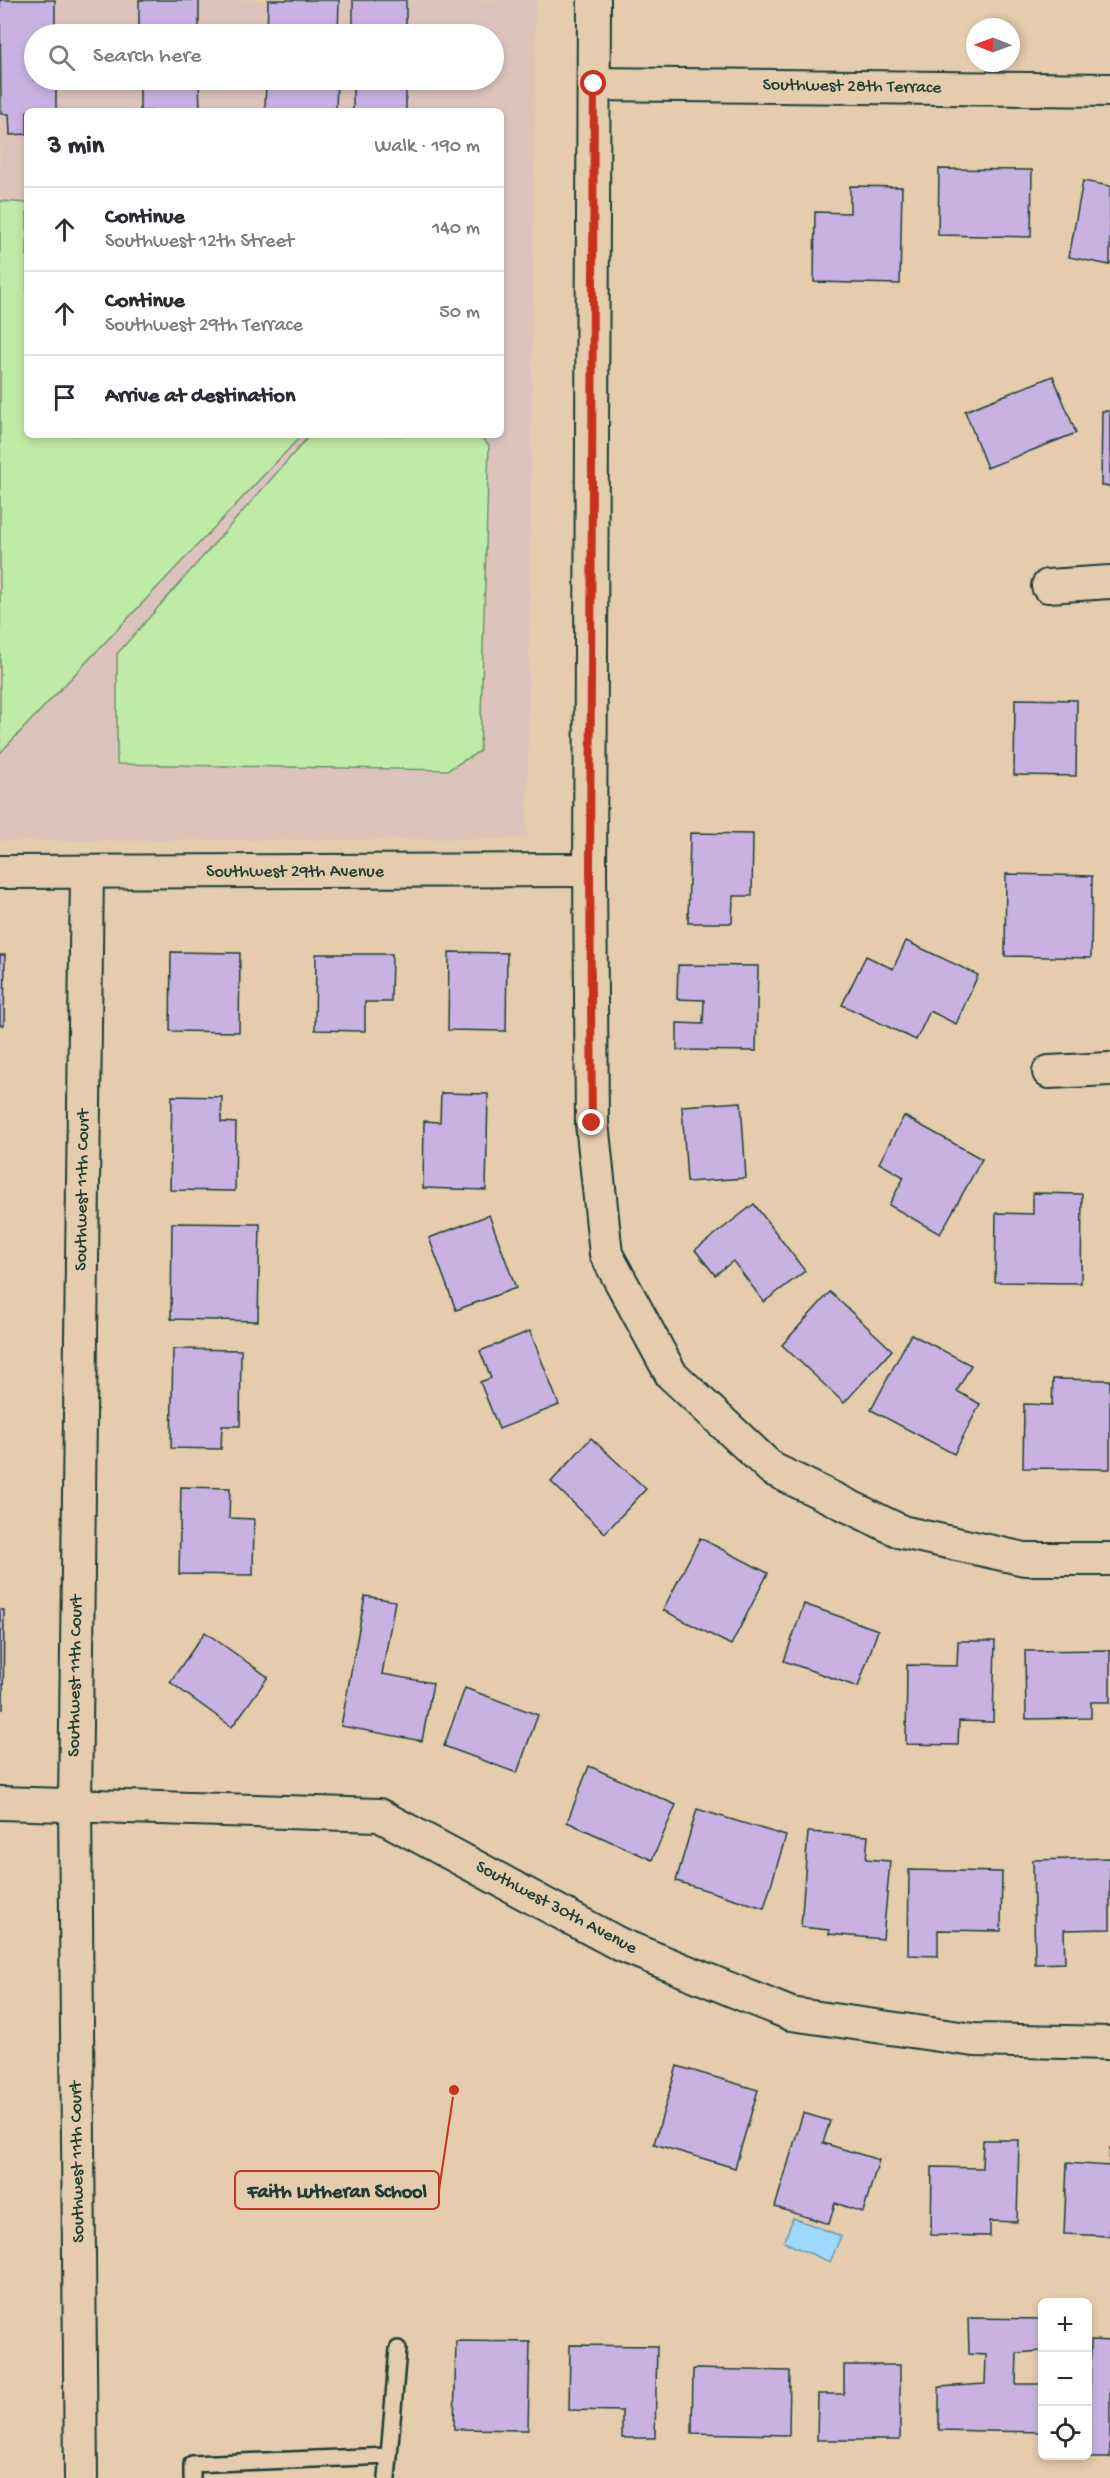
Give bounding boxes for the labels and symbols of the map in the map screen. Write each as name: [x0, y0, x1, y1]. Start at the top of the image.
north arrow: [966, 18, 1020, 72]
route start: [580, 70, 606, 96]
street label: Southwest 28th Terrace: [762, 75, 942, 99]
street label: Southwest 29th Avenue: [206, 862, 385, 883]
street label: Southwest 11th Court: [71, 1107, 95, 1271]
route end: [578, 1109, 604, 1135]
street label: Southwest 11th Court: [64, 1593, 88, 1757]
street label: Southwest 30th Avenue: [472, 1857, 641, 1960]
street label: Southwest 11th Court: [66, 2079, 90, 2243]
callout: Faith Lutheran School: [235, 2171, 439, 2209]
text: Faith Lutheran School: [246, 2182, 427, 2205]

